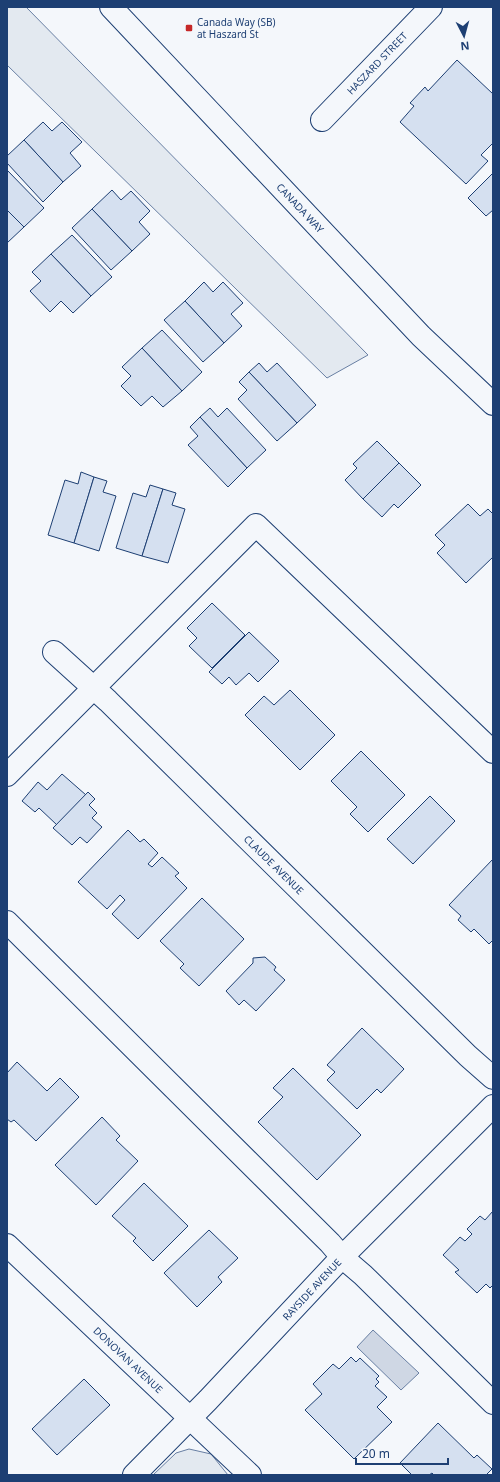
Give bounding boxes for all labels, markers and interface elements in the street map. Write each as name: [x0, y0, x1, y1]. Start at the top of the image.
place label: Canada Way (SB) at Haszard St: [197, 15, 275, 41]
north arrow: [444, 16, 484, 56]
marker: Canada Way (SB) at Haszard St: [184, 23, 194, 33]
street label: HASZARD STREET: [343, 29, 411, 97]
text: N: [460, 39, 470, 54]
street label: CANADA WAY: [274, 180, 327, 236]
street label: CLAUDE AVENUE: [241, 832, 307, 897]
street label: RAYSIDE AVENUE: [279, 1255, 344, 1323]
street label: DONOVAN AVENUE: [91, 1324, 166, 1396]
scale bar: [356, 1440, 448, 1466]
text: 20 m: [362, 1445, 390, 1462]

